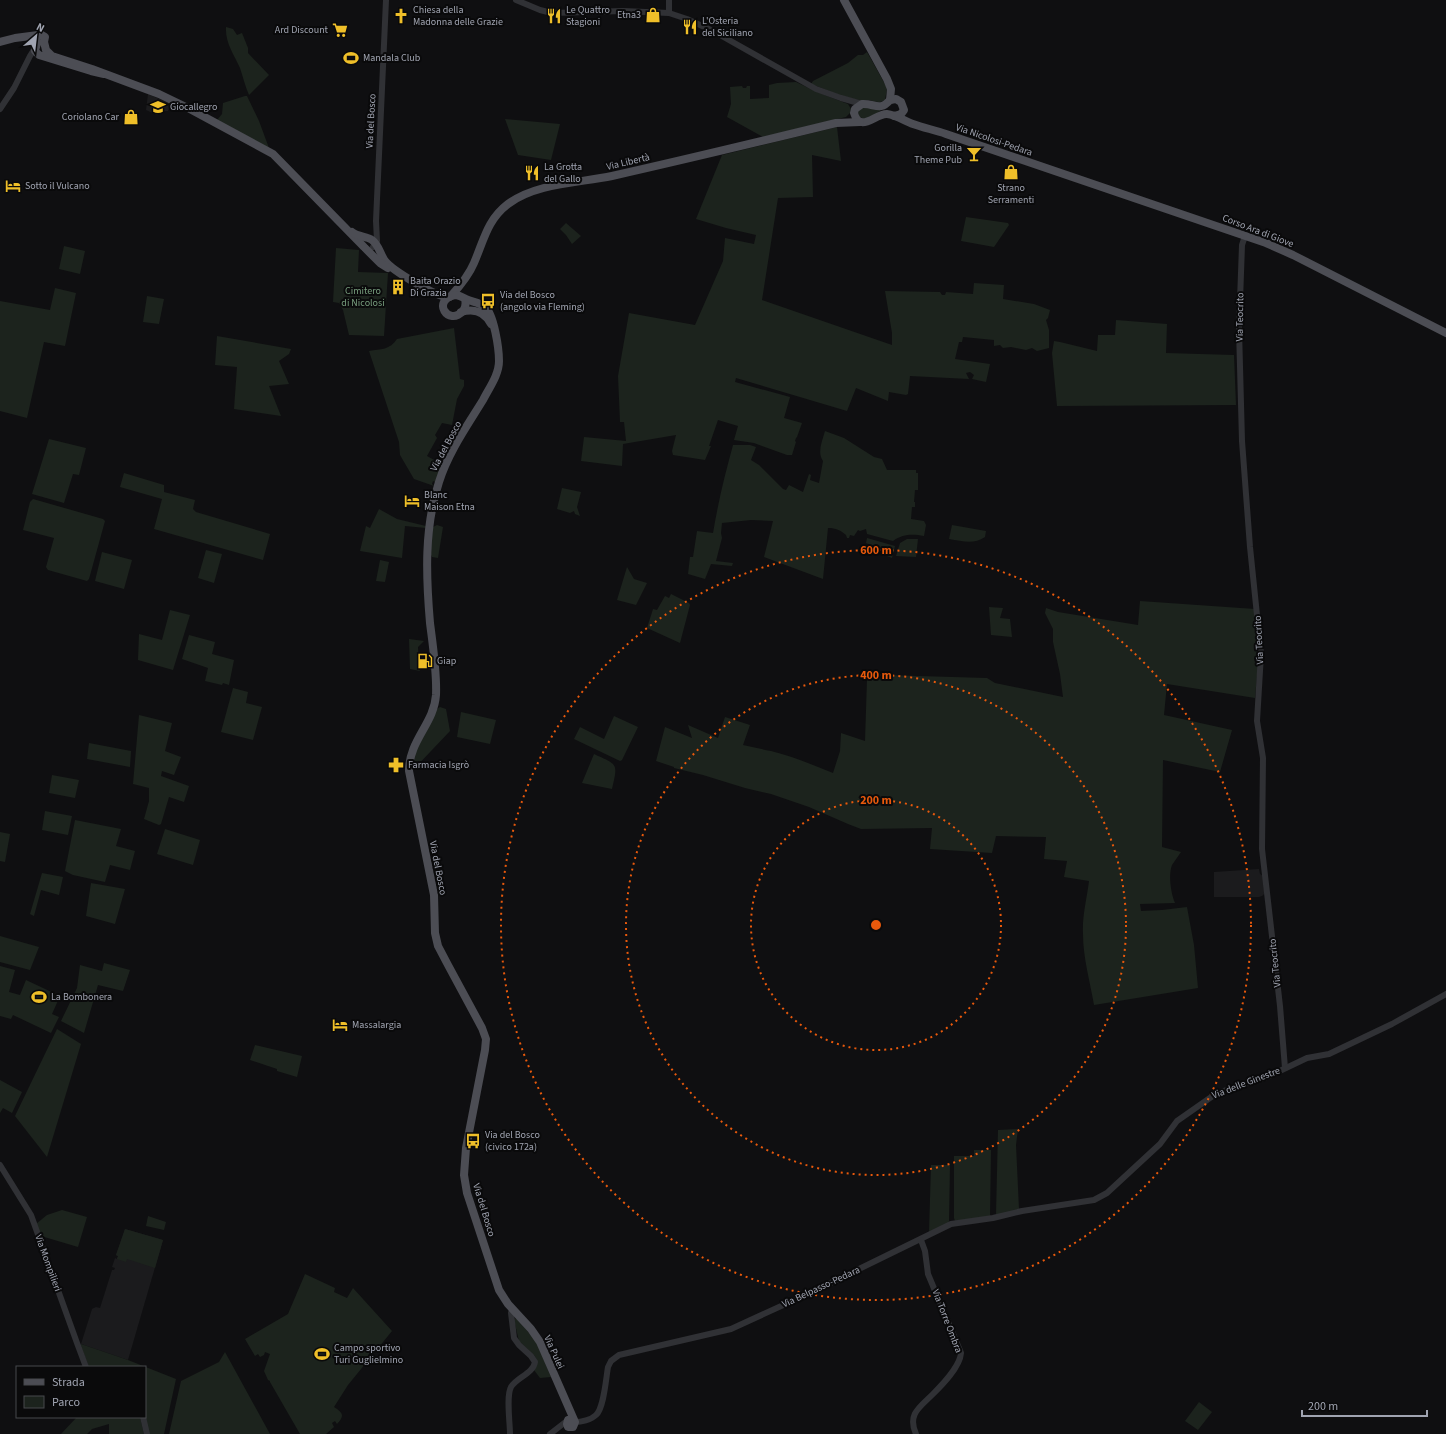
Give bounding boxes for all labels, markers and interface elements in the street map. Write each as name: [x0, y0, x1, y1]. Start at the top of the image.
place label: Chiesa della Madonna delle Grazie: [413, 3, 503, 29]
place label: Le Quattro Stagioni: [566, 3, 610, 29]
shop icon: Etna3: [644, 6, 662, 24]
church icon: Chiesa della Madonna delle Grazie: [392, 7, 410, 25]
restaurant icon: Le Quattro Stagioni: [545, 7, 563, 25]
place label: Etna3: [617, 8, 641, 22]
place label: L'Osteria del Siciliano: [702, 14, 753, 40]
north arrow: [16, 16, 56, 56]
restaurant icon: L'Osteria del Siciliano: [681, 18, 699, 36]
text: N: [34, 19, 47, 36]
supermarket icon: Ard Discount: [331, 21, 349, 39]
place label: Ard Discount: [275, 23, 329, 37]
sports icon: Mandala Club: [342, 49, 360, 67]
place label: Mandala Club: [363, 51, 421, 65]
street label: Via del Bosco: [363, 93, 379, 149]
school or university icon: Giocallegro: [149, 98, 167, 116]
place label: Giocallegro: [170, 100, 217, 114]
shop icon: Coriolano Car: [122, 108, 140, 126]
place label: Coriolano Car: [62, 110, 120, 124]
street label: Via Nicolosi-Pedara: [954, 120, 1034, 160]
place label: Gorilla Theme Pub: [914, 141, 962, 167]
bar icon: Gorilla Theme Pub: [965, 145, 983, 163]
street label: Via Libertà: [605, 150, 651, 174]
place label: La Grotta del Gallo: [544, 160, 582, 186]
shop icon: Strano Serramenti: [1002, 163, 1020, 181]
restaurant icon: La Grotta del Gallo: [523, 164, 541, 182]
hotel icon: Sotto il Vulcano: [4, 177, 22, 195]
place label: Sotto il Vulcano: [25, 179, 90, 193]
place label: Strano Serramenti: [988, 181, 1034, 207]
street label: Corso Ara di Giove: [1220, 211, 1296, 251]
place label: Baita Orazio Di Grazia: [410, 274, 461, 300]
building icon: Baita Orazio Di Grazia: [389, 278, 407, 296]
park label: Cimitero di Nicolosi: [341, 284, 385, 310]
place label: Via del Bosco (angolo via Fleming): [500, 288, 585, 314]
bus stop icon: Via del Bosco (angolo via Fleming): [479, 292, 497, 310]
street label: Via Teocrito: [1233, 292, 1247, 342]
street label: Via del Bosco: [427, 418, 465, 474]
place label: Blanc Maison Etna: [424, 488, 475, 514]
hotel icon: Blanc Maison Etna: [403, 492, 421, 510]
text: 600 m: [860, 542, 892, 559]
street label: Via Teocrito: [1251, 615, 1267, 665]
fuel station icon: Giap: [416, 652, 434, 670]
place label: Giap: [437, 654, 457, 668]
text: 400 m: [860, 667, 892, 684]
pharmacy icon: Farmacia Isgrò: [387, 756, 405, 774]
place label: Farmacia Isgrò: [408, 758, 469, 772]
text: 200 m: [860, 792, 892, 809]
street label: Via del Bosco: [426, 840, 450, 896]
centre of rings: [869, 918, 883, 932]
street label: Via Teocrito: [1265, 938, 1285, 988]
sports icon: La Bombonera: [30, 988, 48, 1006]
place label: La Bombonera: [51, 990, 112, 1004]
hotel icon: Massalargia: [331, 1016, 349, 1034]
place label: Massalargia: [352, 1018, 401, 1032]
street label: Via delle Ginestre: [1210, 1064, 1282, 1102]
place label: Via del Bosco (civico 172a): [485, 1128, 540, 1154]
bus stop icon: Via del Bosco (civico 172a): [464, 1132, 482, 1150]
street label: Via del Bosco: [469, 1182, 499, 1238]
street label: Via Mompilieri: [31, 1233, 65, 1293]
street label: Via Belpasso-Pedara: [780, 1263, 862, 1311]
street label: Via Torre Ombra: [928, 1287, 966, 1355]
street label: Via Pulei: [540, 1333, 568, 1371]
place label: Campo sportivo Turi Guglielmino: [334, 1341, 403, 1367]
sports icon: Campo sportivo Turi Guglielmino: [313, 1345, 331, 1363]
legend: [16, 1366, 146, 1418]
text: Strada: [52, 1374, 85, 1391]
scale bar: [1302, 1392, 1427, 1418]
text: Parco: [52, 1394, 80, 1411]
text: 200 m: [1308, 1398, 1338, 1415]

